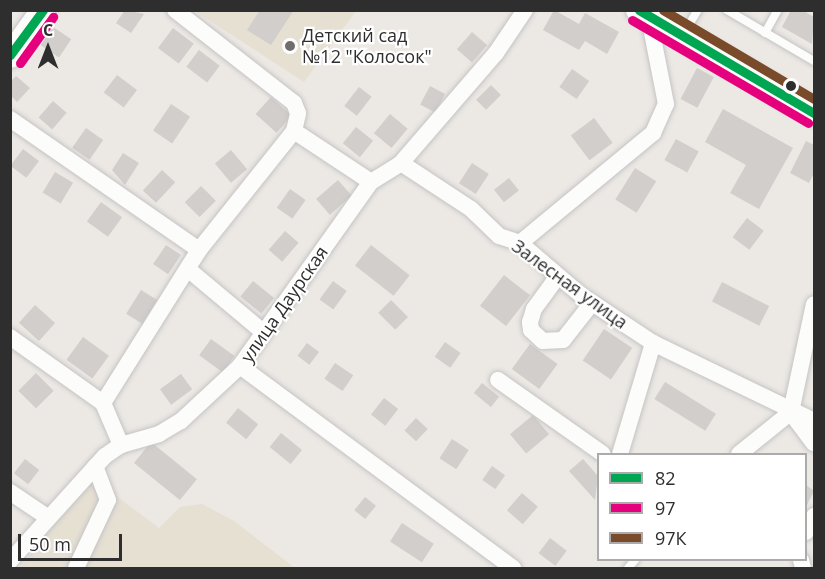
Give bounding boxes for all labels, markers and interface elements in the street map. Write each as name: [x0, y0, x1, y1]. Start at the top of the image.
north arrow: [18, 18, 78, 78]
text: С: [43, 19, 53, 41]
place label: Детский сад №12 "Колосок": [302, 25, 432, 68]
marker: Детский сад №12 "Колосок": [283, 39, 297, 53]
unlabelled marker: [785, 80, 797, 92]
street label: Залесная улица: [508, 235, 632, 333]
street label: улица Даурская: [236, 242, 332, 366]
legend: [597, 453, 807, 561]
text: 82: [655, 466, 676, 490]
text: 97: [655, 496, 676, 520]
scale bar: [21, 522, 124, 560]
text: 97К: [655, 526, 687, 550]
text: 50 m: [29, 532, 71, 556]

